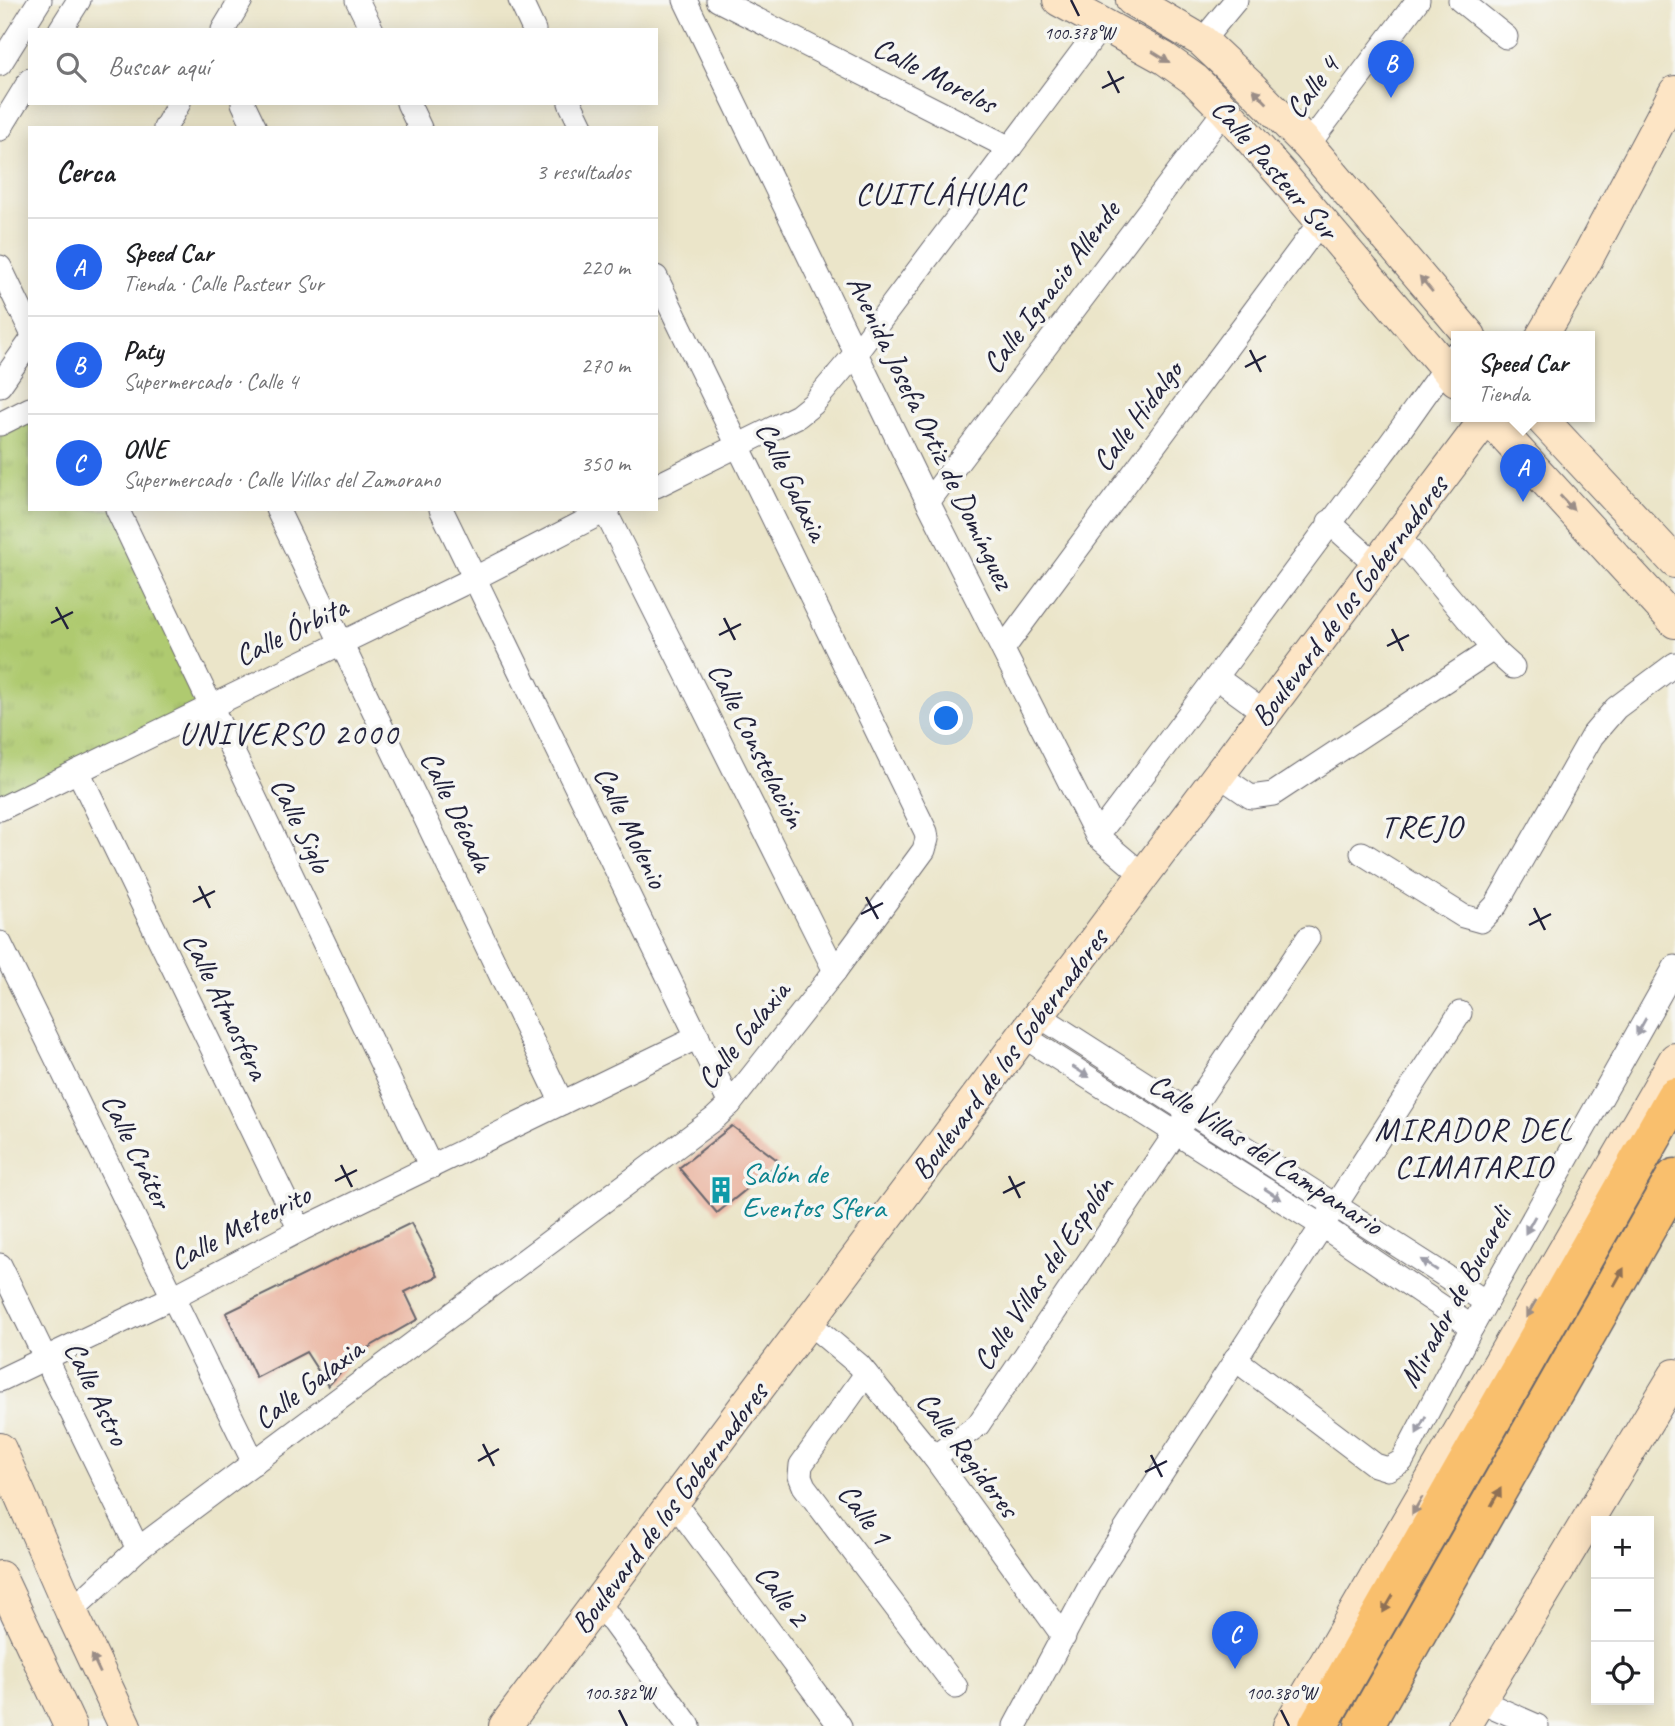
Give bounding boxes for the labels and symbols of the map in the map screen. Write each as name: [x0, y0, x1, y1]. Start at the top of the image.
text: 100.378°W: [1044, 22, 1117, 44]
street label: Calle Morelos: [867, 28, 1005, 123]
pin: B: [1368, 40, 1414, 98]
street label: Calle 4: [1276, 46, 1349, 126]
one-way arrow: [1152, 51, 1171, 64]
one-way arrow: [1252, 88, 1268, 105]
street label: Calle Pasteur Sur: [1203, 91, 1348, 249]
district label: CUITLÁHUAC: [855, 173, 1028, 214]
street label: Calle Ignacio Allende: [974, 191, 1130, 381]
street label: Avenida Josefa Ortiz de Domínguez: [838, 269, 1024, 597]
one-way arrow: [1419, 275, 1434, 292]
street label: Calle Hidalgo: [1083, 351, 1193, 479]
street label: Calle Galaxia: [747, 415, 838, 549]
pin: A: [1500, 444, 1546, 502]
street label: Boulevard de los Gobernadores: [1242, 466, 1458, 734]
one-way arrow: [1559, 494, 1575, 512]
street label: Calle Órbita: [228, 587, 355, 675]
street label: Calle Constelación: [699, 656, 816, 835]
your location: [929, 701, 963, 735]
district label: UNIVERSO 2000: [179, 713, 400, 754]
street label: Calle Década: [412, 745, 503, 879]
street label: Calle Molenio: [585, 760, 677, 896]
street label: Calle Siglo: [262, 771, 341, 880]
district label: TREJO: [1380, 806, 1465, 847]
street label: Boulevard de los Gobernadores: [902, 919, 1118, 1187]
street label: Calle Atmosfera: [174, 927, 279, 1087]
street label: Calle Galaxia: [688, 971, 800, 1097]
one-way arrow: [1635, 1017, 1648, 1036]
street label: Calle Villas del Campanario: [1142, 1064, 1391, 1245]
one-way arrow: [1071, 1066, 1090, 1079]
street label: Calle Cráter: [93, 1087, 182, 1217]
district label: MIRADOR DEL CIMATARIO: [1375, 1109, 1573, 1187]
place label: Salón de Eventos Sfera: [742, 1154, 888, 1226]
street label: Calle Villas del Espolón: [964, 1167, 1123, 1378]
street label: Calle Meteorito: [163, 1175, 318, 1279]
building icon: Salón de Eventos Sfera: [706, 1175, 736, 1205]
one-way arrow: [1263, 1188, 1282, 1201]
street label: Mirador de Bucareli: [1390, 1197, 1522, 1394]
one-way arrow: [1524, 1215, 1536, 1234]
one-way arrow: [1420, 1258, 1438, 1272]
one-way arrow: [1613, 1267, 1625, 1287]
one-way arrow: [1525, 1300, 1537, 1319]
street label: Calle Galaxia: [245, 1329, 373, 1438]
street label: Calle Astro: [56, 1335, 139, 1452]
street label: Boulevard de los Gobernadores: [562, 1373, 778, 1641]
street label: Calle Regidores: [908, 1383, 1030, 1527]
one-way arrow: [1416, 1415, 1427, 1435]
street label: Calle 1: [829, 1475, 902, 1554]
one-way arrow: [1490, 1487, 1502, 1506]
one-way arrow: [1411, 1496, 1423, 1516]
street label: Calle 2: [746, 1556, 819, 1636]
one-way arrow: [1382, 1594, 1394, 1614]
pin: C: [1212, 1611, 1258, 1669]
one-way arrow: [90, 1654, 102, 1674]
text: 100.382°W: [584, 1682, 657, 1704]
text: 100.380°W: [1246, 1682, 1319, 1704]

